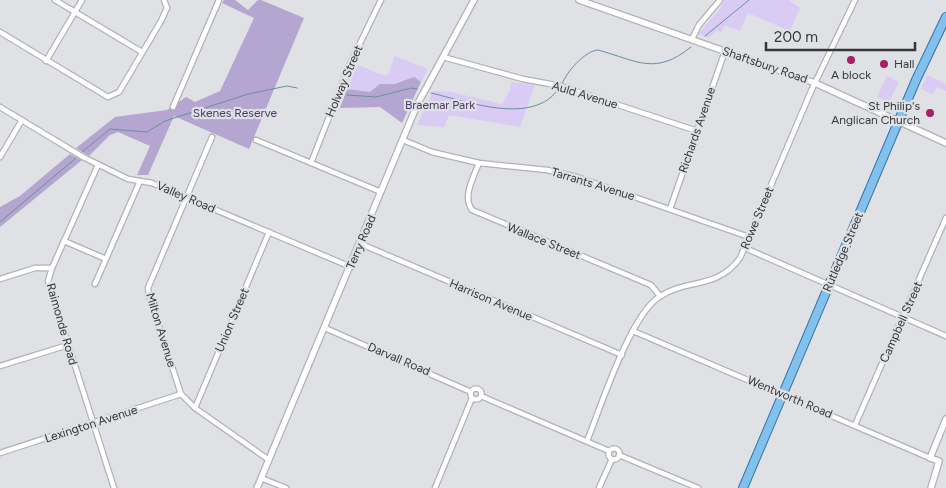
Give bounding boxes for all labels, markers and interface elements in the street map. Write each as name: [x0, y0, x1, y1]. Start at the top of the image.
scale bar: [766, 20, 915, 52]
text: 200 m: [774, 28, 818, 46]
street label: Holway Street: [323, 43, 366, 119]
street label: Shaftsbury Road: [720, 44, 810, 86]
marker: A block: [845, 54, 857, 66]
place label: Hall: [894, 57, 914, 71]
marker: Hall: [878, 58, 890, 70]
place label: A block: [831, 68, 871, 82]
street label: Auld Avenue: [550, 78, 620, 112]
street label: Richards Avenue: [676, 85, 718, 175]
park label: Braemar Park: [405, 98, 475, 112]
place label: St Philip's Anglican Church: [831, 99, 920, 127]
park label: Skenes Reserve: [193, 106, 278, 120]
marker: St Philip's Anglican Church: [924, 107, 936, 119]
street label: Tarrants Avenue: [550, 165, 637, 203]
street label: Valley Road: [154, 178, 218, 216]
street label: Rowe Street: [738, 184, 777, 251]
street label: Rutledge Street: [820, 210, 866, 294]
street label: Terry Road: [343, 213, 379, 271]
street label: Wallace Street: [505, 220, 583, 262]
street label: Harrison Avenue: [447, 276, 535, 324]
street label: Campbell Street: [877, 279, 925, 365]
street label: Raimonde Road: [44, 281, 80, 367]
street label: Union Street: [212, 285, 252, 354]
street label: Milton Avenue: [143, 291, 179, 369]
street label: Darvall Road: [366, 340, 432, 378]
street label: Wentworth Road: [745, 373, 835, 421]
street label: Lexington Avenue: [43, 402, 140, 446]

